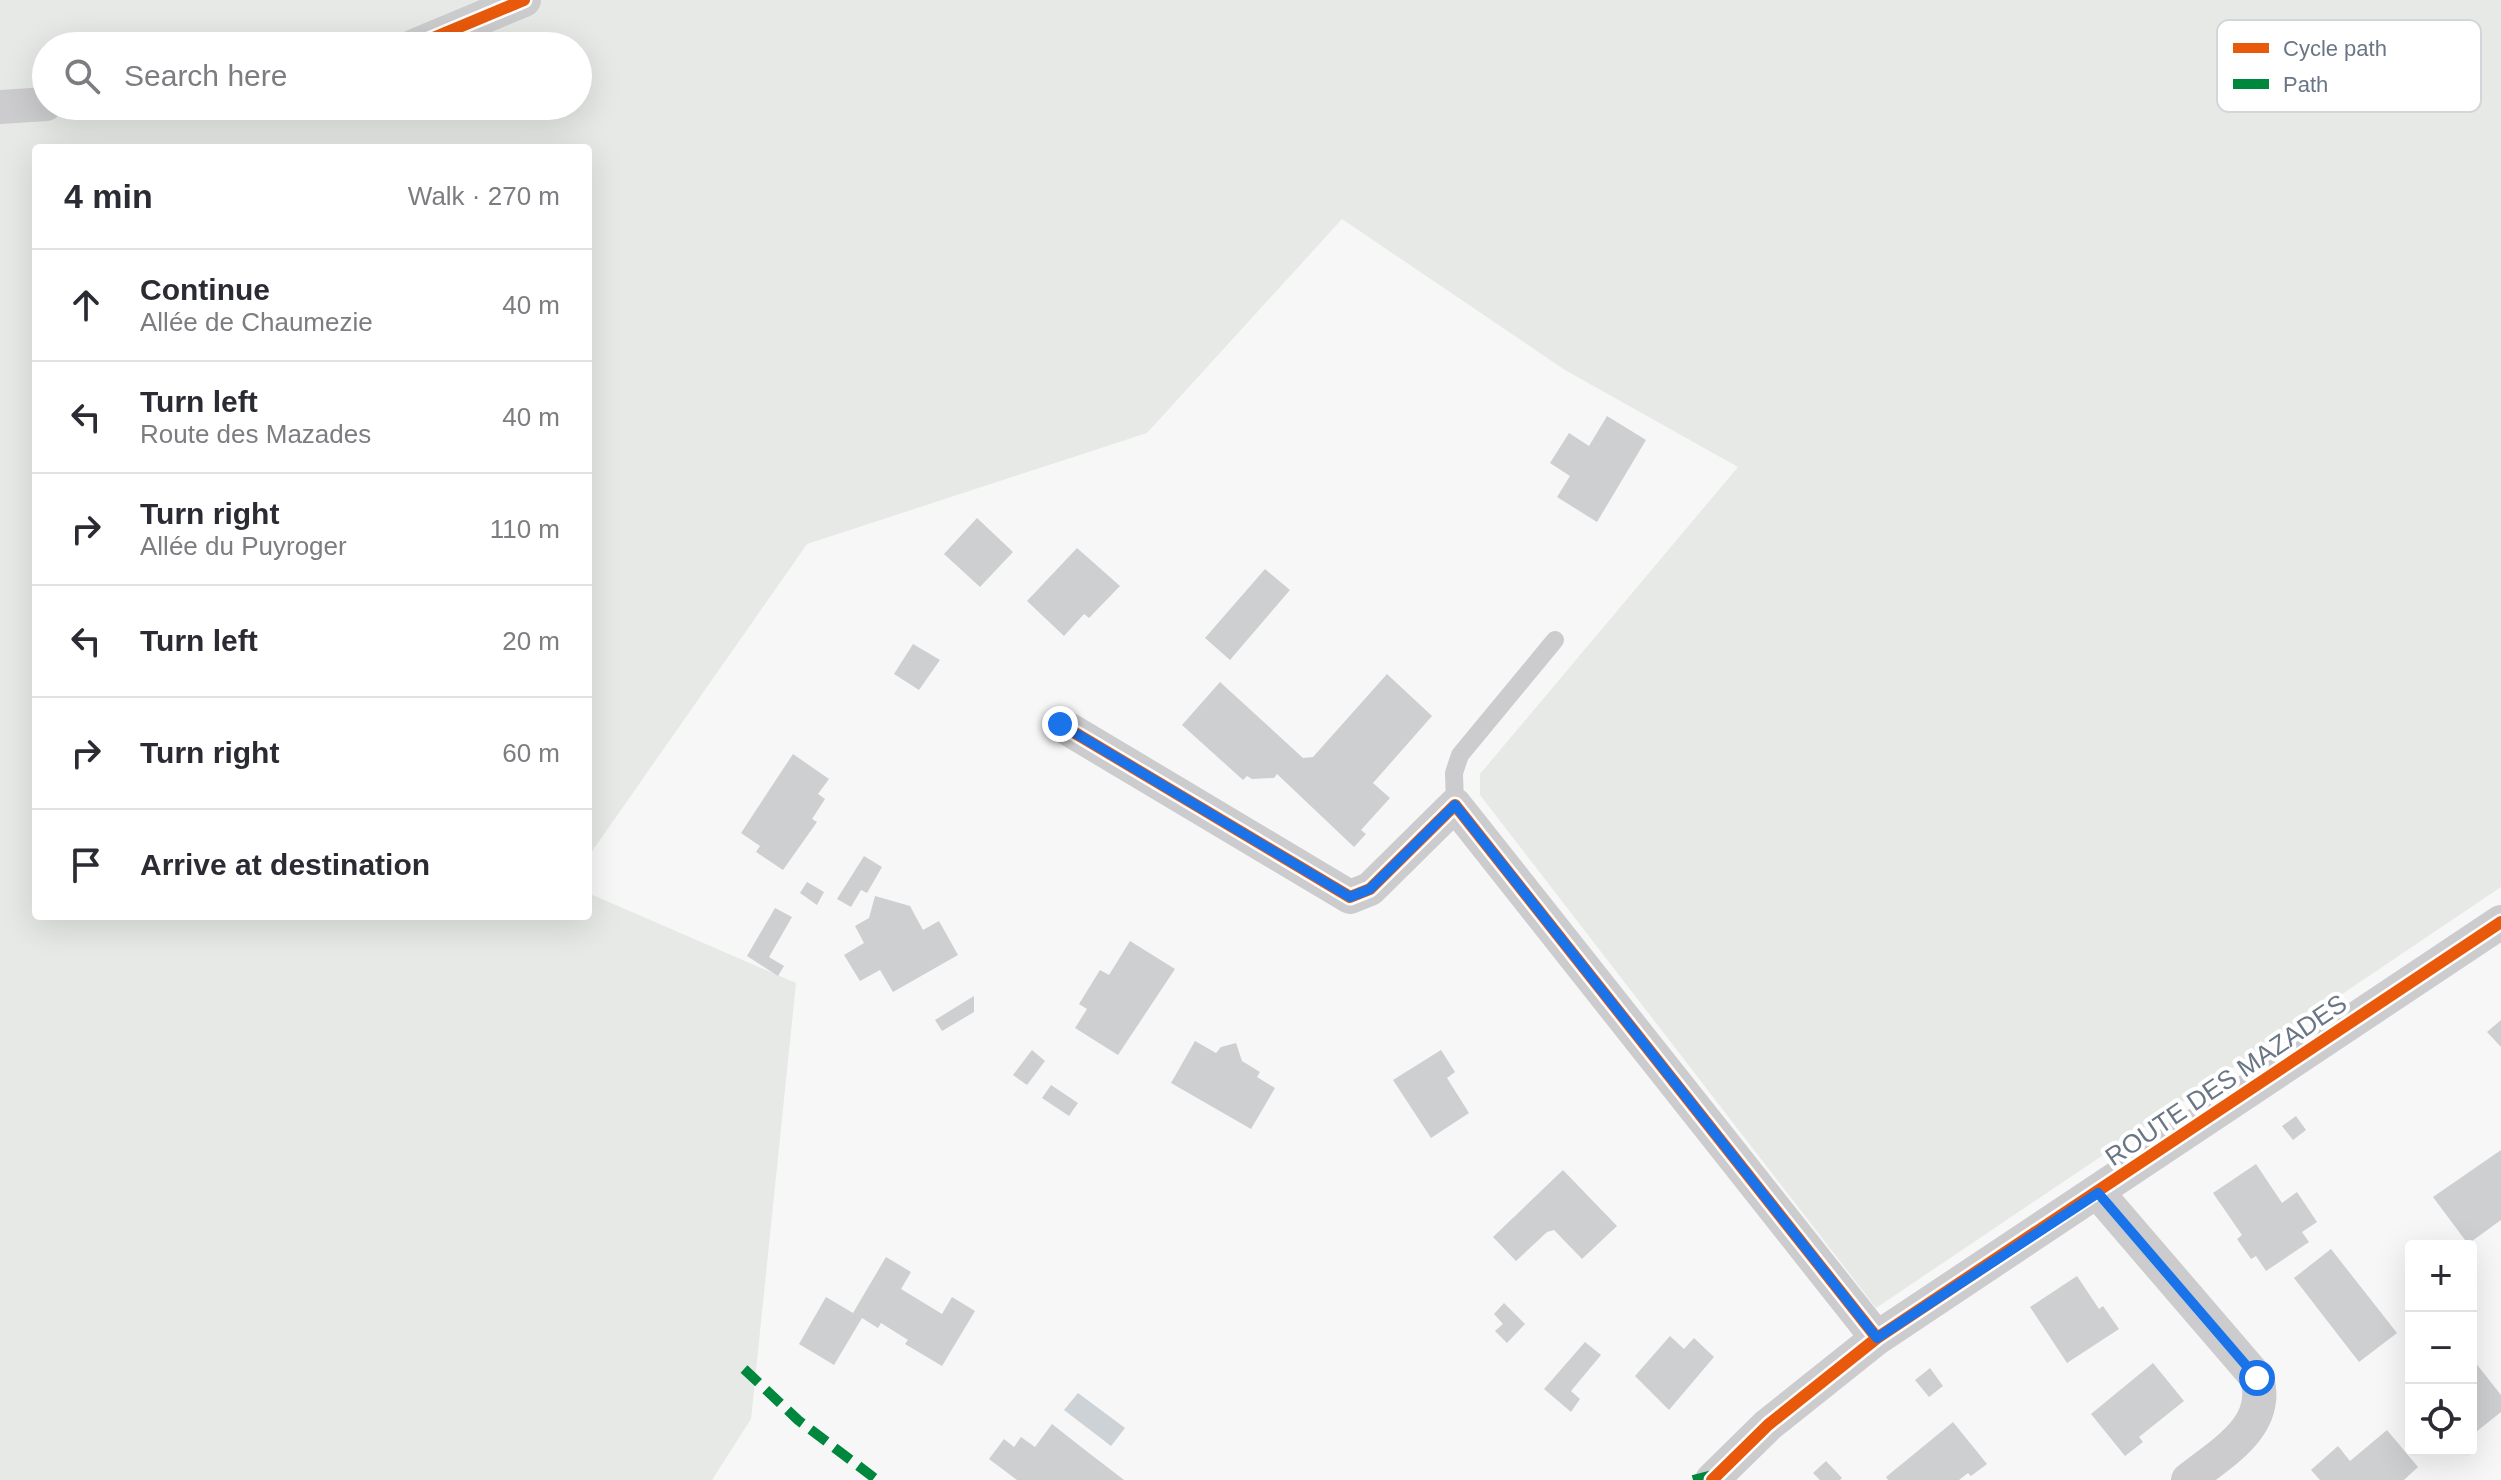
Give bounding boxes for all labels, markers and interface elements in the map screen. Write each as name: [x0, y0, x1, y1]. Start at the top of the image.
legend: [2217, 20, 2481, 112]
search box: [32, 32, 592, 120]
text: Cycle path: [2283, 36, 2387, 61]
icon: search: [60, 54, 104, 98]
text: Search here: [124, 59, 287, 92]
text: Path: [2283, 72, 2328, 97]
text: 4 min: [64, 177, 153, 215]
text: Walk · 270 m: [408, 181, 560, 211]
text: Continue: [140, 273, 270, 306]
icon: ahead: [64, 283, 108, 327]
text: 40 m: [502, 290, 560, 320]
text: Allée de Chaumezie: [140, 307, 373, 337]
text: Turn left: [140, 385, 258, 418]
icon: left: [64, 395, 108, 439]
text: 40 m: [502, 402, 560, 432]
text: Route des Mazades: [140, 419, 371, 449]
text: Turn right: [140, 497, 279, 530]
icon: right: [64, 507, 108, 551]
text: 110 m: [490, 514, 560, 544]
text: Allée du Puyroger: [140, 531, 347, 561]
icon: left: [64, 619, 108, 663]
text: Turn left: [140, 624, 258, 657]
text: 20 m: [502, 626, 560, 656]
route end: [1042, 706, 1078, 742]
icon: right: [64, 731, 108, 775]
text: Turn right: [140, 736, 279, 769]
text: 60 m: [502, 738, 560, 768]
icon: arrive: [64, 843, 108, 887]
text: Arrive at destination: [140, 848, 430, 881]
street label: ROUTE DES MAZADES: [2100, 988, 2352, 1172]
map controls: [2405, 1240, 2477, 1456]
button: +: [2405, 1240, 2477, 1312]
button: −: [2405, 1312, 2477, 1384]
route start: [2239, 1360, 2275, 1396]
button: locate: [2405, 1384, 2477, 1456]

